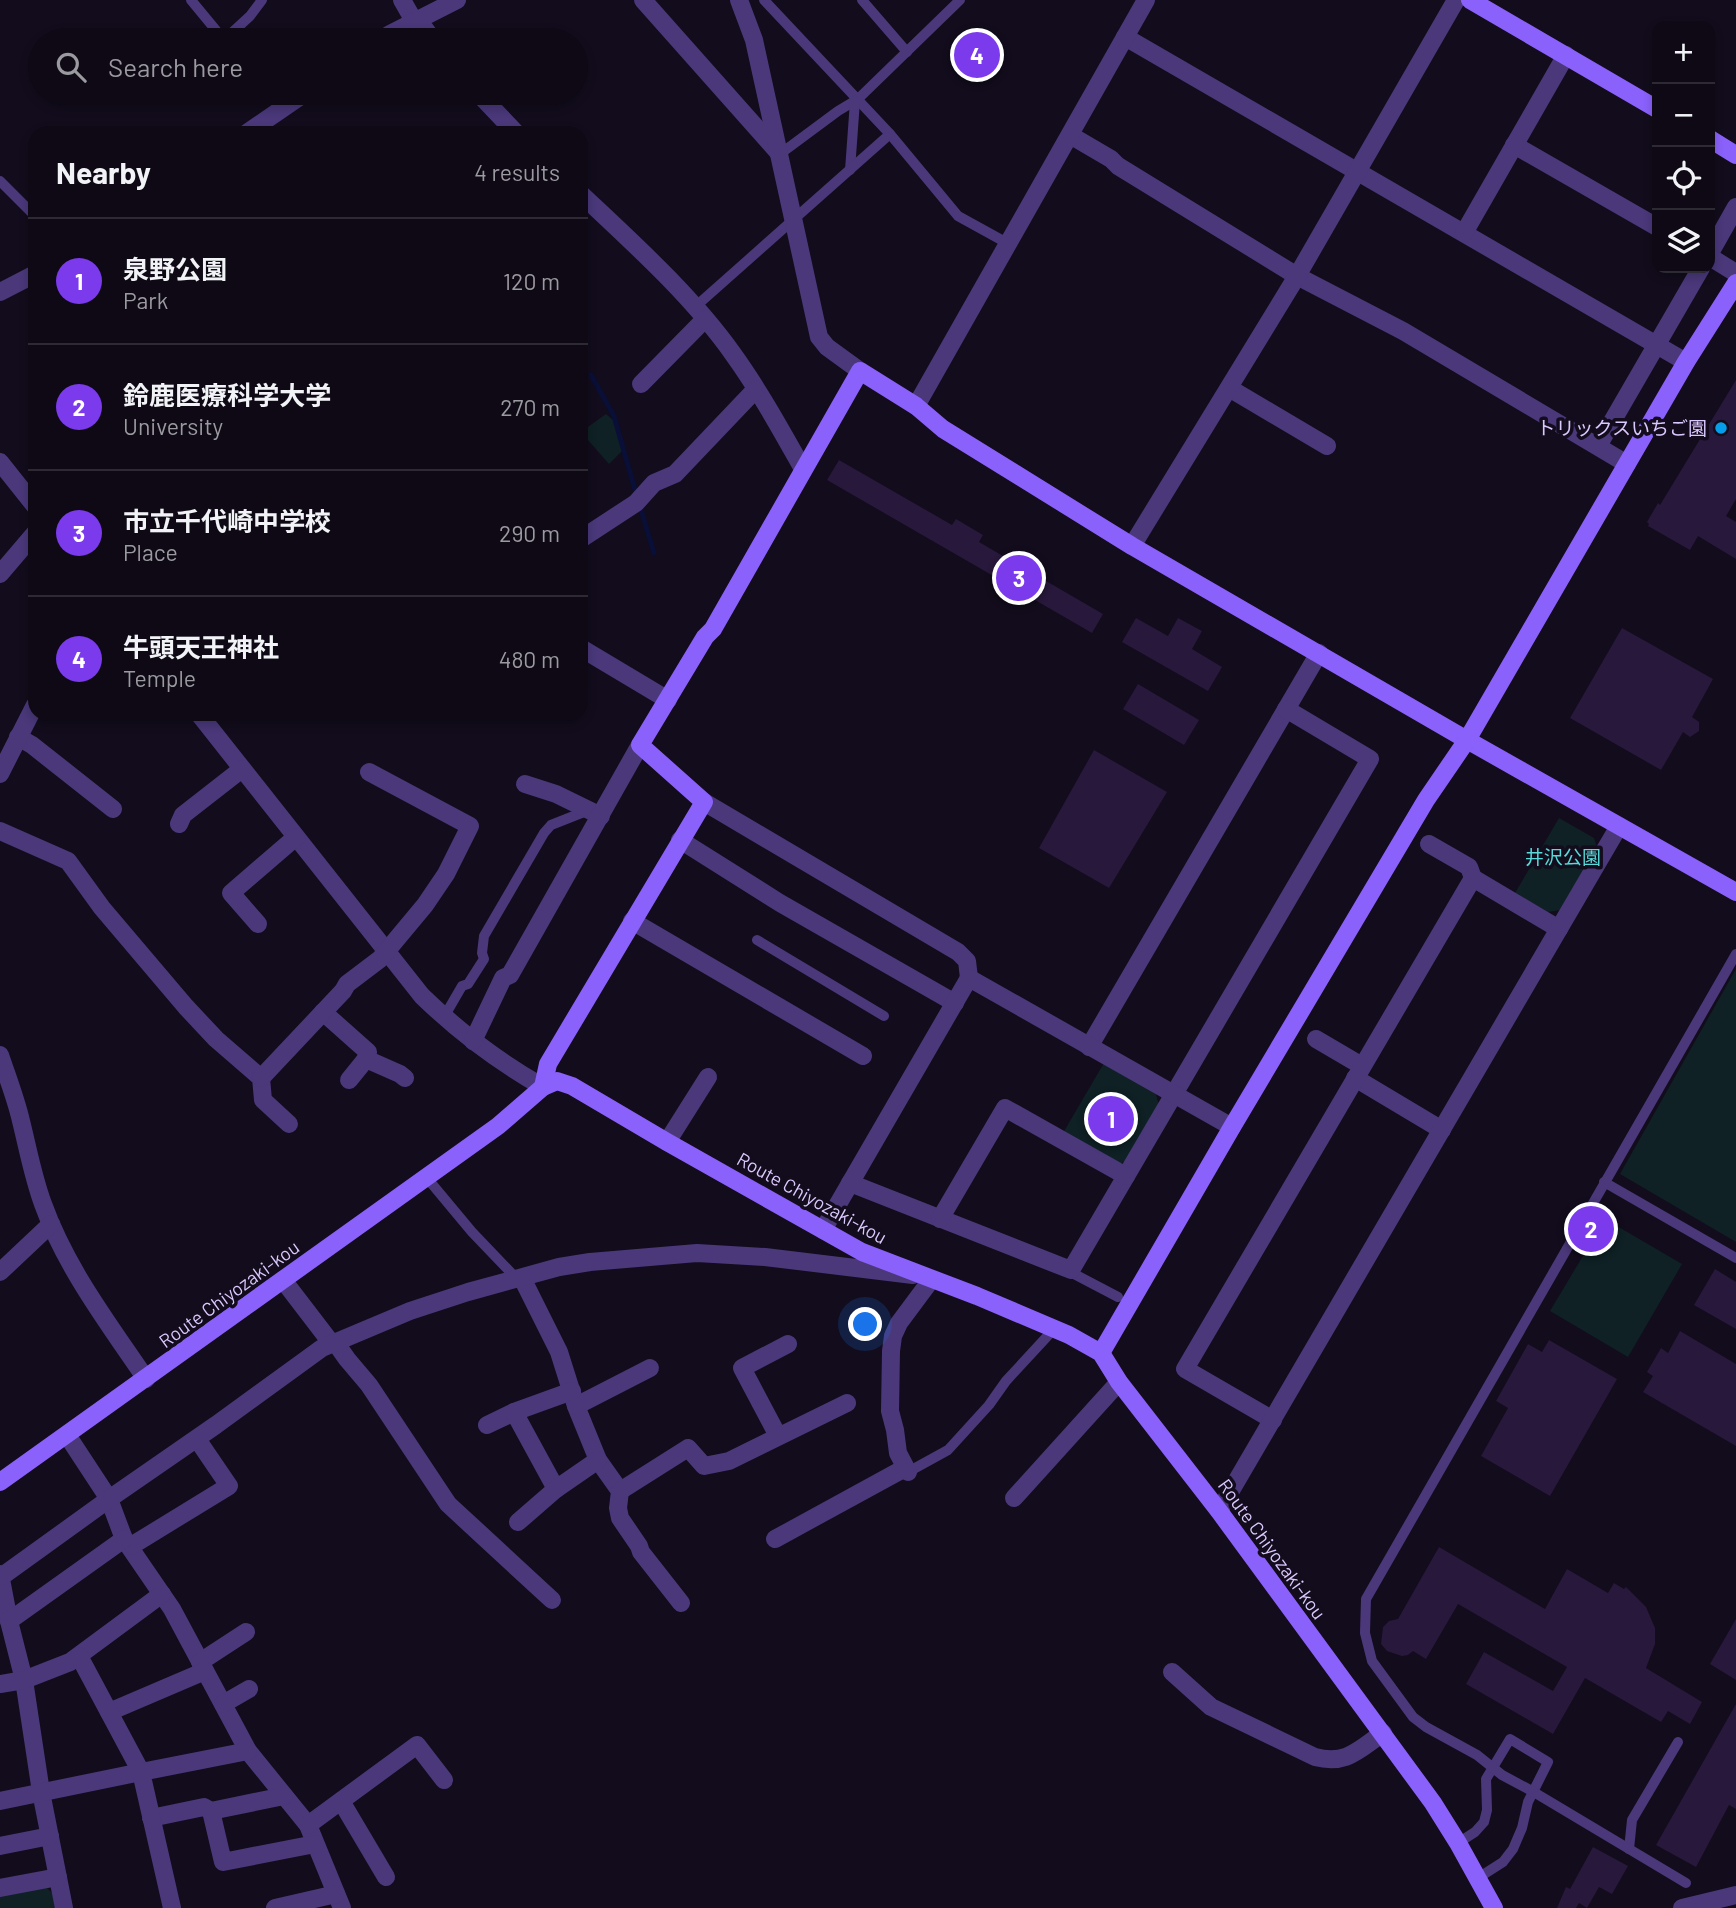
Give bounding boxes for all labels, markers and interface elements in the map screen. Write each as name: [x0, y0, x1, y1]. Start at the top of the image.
map controls: [1652, 21, 1715, 273]
button: +: [1652, 21, 1715, 84]
search box: [28, 28, 588, 105]
pin: 4: [954, 29, 1000, 81]
icon: search: [52, 48, 90, 86]
text: Search here: [108, 51, 243, 82]
button: −: [1652, 84, 1715, 147]
button: locate: [1652, 147, 1715, 210]
text: Nearby: [56, 154, 151, 190]
text: 4 results: [474, 158, 560, 186]
button: layers: [1652, 210, 1715, 273]
text: 泉野公園: [123, 253, 227, 284]
text: 1: [75, 267, 83, 295]
text: 120 m: [503, 267, 560, 295]
text: Park: [123, 286, 168, 314]
text: 鈴鹿医療科学大学: [123, 379, 331, 410]
text: 2: [73, 393, 85, 421]
text: 270 m: [500, 393, 560, 421]
text: University: [123, 412, 223, 440]
place label: トリックスいちご園: [1537, 416, 1707, 439]
marker: トリックスいちご園: [1713, 420, 1729, 436]
text: 市立千代崎中学校: [123, 505, 331, 536]
text: 3: [73, 519, 85, 547]
text: 290 m: [499, 519, 560, 547]
text: Place: [123, 538, 178, 566]
pin: 3: [996, 552, 1042, 604]
text: 牛頭天王神社: [123, 631, 279, 662]
text: 4: [72, 645, 86, 673]
text: 480 m: [499, 645, 560, 673]
text: Temple: [123, 664, 196, 692]
park label: 井沢公園: [1525, 845, 1601, 868]
pin: 1: [1088, 1093, 1134, 1145]
street label: Route Chiyozaki-kou: [733, 1147, 891, 1248]
pin: 2: [1568, 1203, 1614, 1255]
street label: Route Chiyozaki-kou: [154, 1235, 303, 1352]
your location: [848, 1307, 882, 1341]
street label: Route Chiyozaki-kou: [1214, 1474, 1331, 1623]

